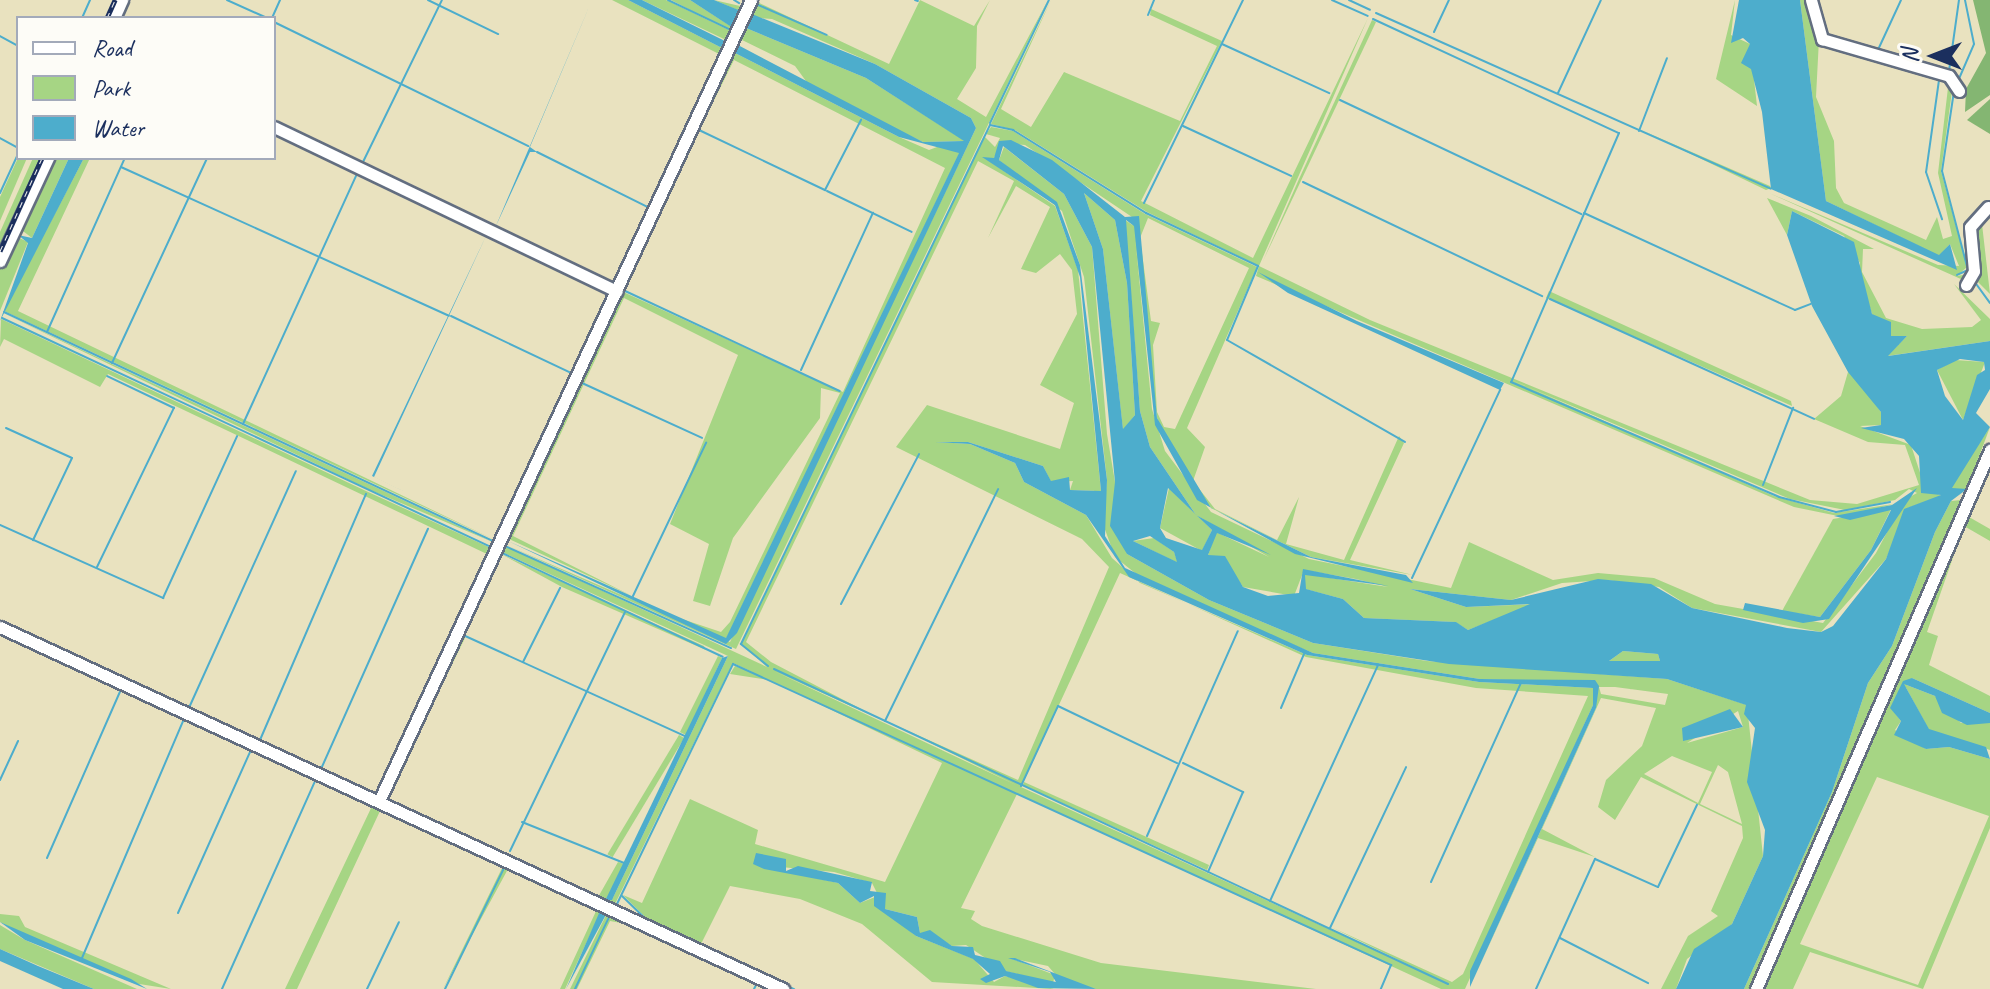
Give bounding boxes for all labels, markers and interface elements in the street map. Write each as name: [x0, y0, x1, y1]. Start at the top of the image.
legend: [16, 16, 276, 160]
north arrow: [1894, 16, 1974, 96]
text: Road: [92, 33, 132, 63]
text: N: [1896, 49, 1924, 63]
text: Park: [92, 73, 130, 103]
text: Water: [92, 113, 144, 143]

